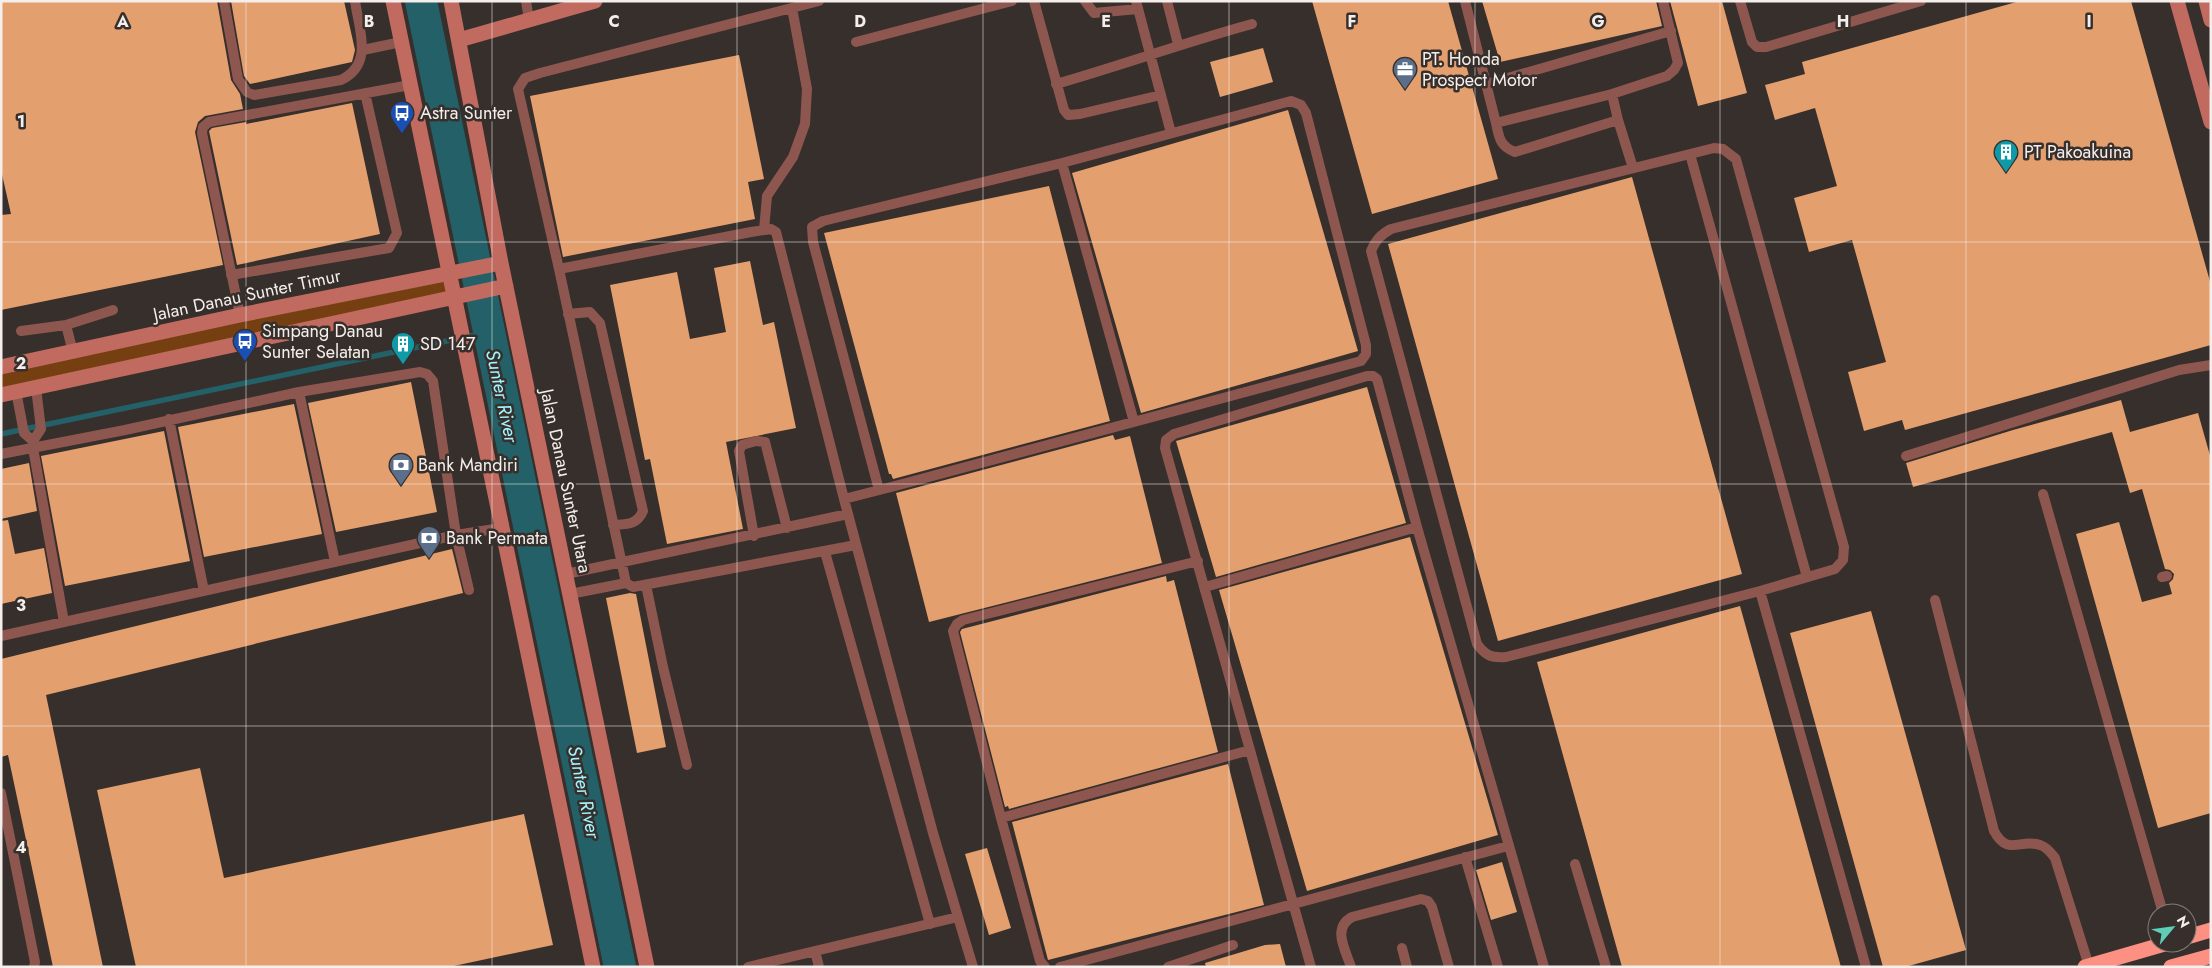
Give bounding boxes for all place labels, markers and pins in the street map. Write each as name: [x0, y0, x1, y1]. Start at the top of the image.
place label: PT. Honda Prospect Motor: [1422, 46, 1538, 93]
office icon: PT. Honda Prospect Motor: [1392, 56, 1418, 90]
bus stop icon: Astra Sunter: [389, 100, 415, 134]
place label: Astra Sunter: [420, 100, 513, 126]
building icon: PT Pakoakuina: [1993, 139, 2019, 173]
place label: PT Pakoakuina: [2024, 139, 2131, 165]
place label: Simpang Danau Sunter Selatan: [262, 318, 383, 365]
bus stop icon: Simpang Danau Sunter Selatan: [232, 328, 258, 362]
building icon: SD 147: [390, 331, 416, 365]
place label: SD 147: [420, 331, 476, 357]
bank icon: Bank Mandiri: [388, 452, 414, 486]
place label: Bank Mandiri: [418, 452, 518, 478]
bank icon: Bank Permata: [416, 525, 442, 559]
place label: Bank Permata: [446, 525, 548, 551]

